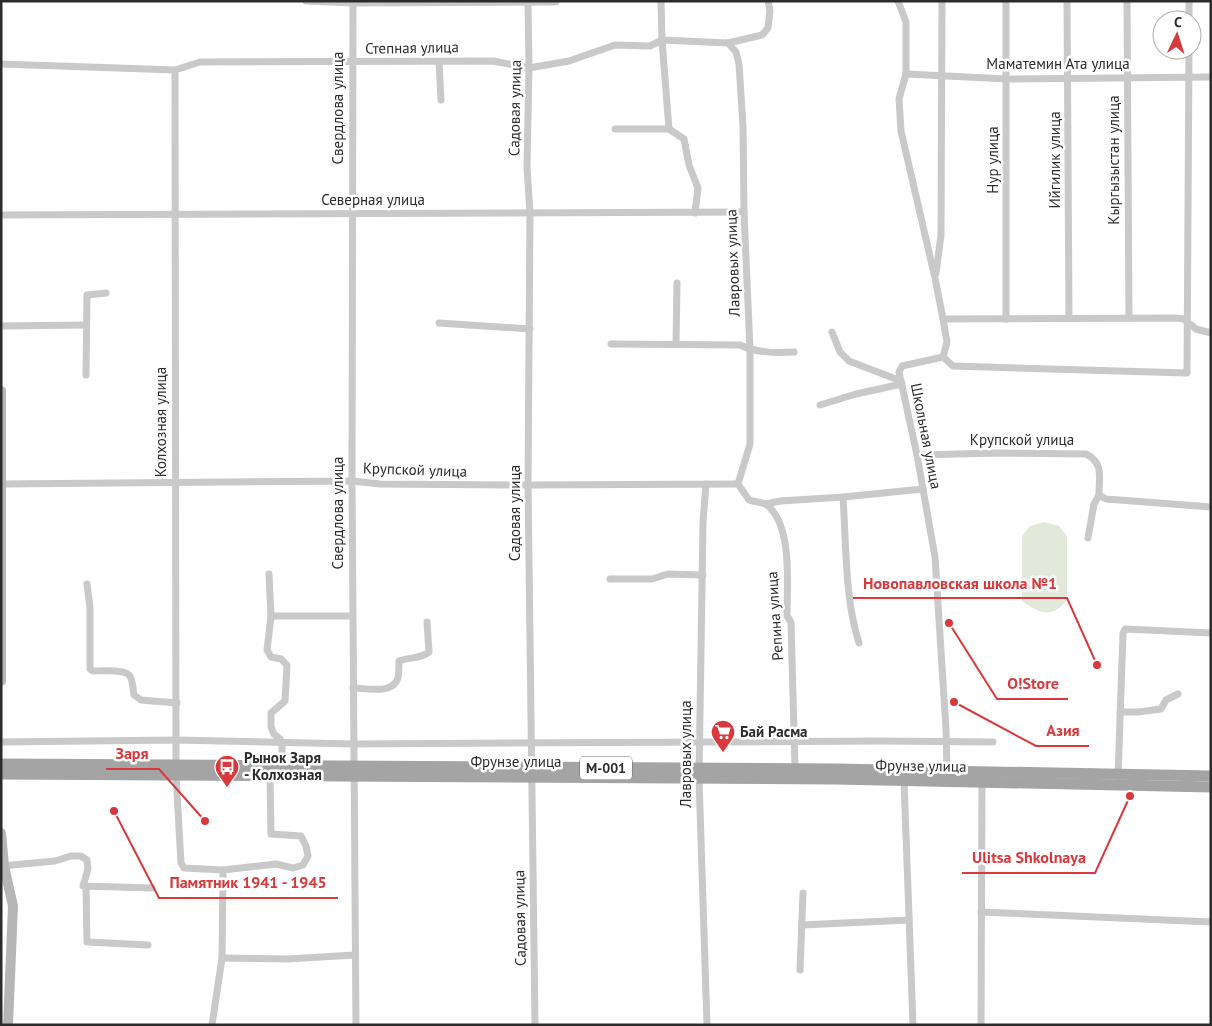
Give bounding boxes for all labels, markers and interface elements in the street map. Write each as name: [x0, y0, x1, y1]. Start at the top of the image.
north arrow: [1152, 10, 1202, 60]
text: С: [1173, 13, 1183, 31]
street label: Степная улица: [365, 37, 459, 58]
street label: Свердлова улица: [328, 52, 347, 164]
street label: Маматемин Ата улица: [986, 54, 1130, 73]
street label: Садовая улица: [504, 60, 525, 156]
street label: Кыргызыстан улица: [1104, 95, 1123, 225]
street label: Ийгилик улица: [1045, 111, 1064, 209]
street label: Нур улица: [983, 126, 1002, 194]
street label: Северная улица: [321, 190, 425, 209]
street label: Лавровых улица: [721, 209, 744, 318]
street label: Колхозная улица: [151, 367, 170, 477]
street label: Школьная улица: [907, 381, 946, 490]
street label: Крупской улица: [970, 430, 1074, 449]
street label: Свердлова улица: [328, 457, 347, 569]
street label: Крупской улица: [363, 458, 467, 481]
street label: Садовая улица: [505, 465, 524, 561]
callout: Новопавловская школа №1: [853, 567, 1067, 598]
street label: Репина улица: [762, 571, 787, 661]
text: Новопавловская школа №1: [863, 573, 1057, 593]
callout: O!Store: [997, 668, 1068, 699]
text: O!Store: [1007, 673, 1059, 693]
street label: Лавровых улица: [676, 700, 695, 809]
callout: Азия: [1036, 715, 1089, 746]
supermarket icon: Бай Расма: [710, 719, 736, 753]
text: Азия: [1046, 720, 1080, 740]
place label: Бай Расма: [740, 722, 808, 741]
callout: Заря: [106, 738, 159, 769]
text: Заря: [115, 743, 149, 763]
place label: Рынок Заря - Колхозная: [244, 748, 322, 784]
street label: Фрунзе улица: [470, 752, 562, 771]
bus stop icon: Рынок Заря - Колхозная: [214, 754, 240, 788]
street label: Фрунзе улица: [875, 755, 967, 776]
road number: M-001: [580, 756, 632, 780]
callout: Ulitsa Shkolnaya: [962, 842, 1095, 873]
text: Ulitsa Shkolnaya: [972, 847, 1086, 867]
callout: Памятник 1941 - 1945: [159, 867, 338, 898]
street label: Садовая улица: [509, 870, 530, 966]
text: Памятник 1941 - 1945: [169, 872, 327, 892]

